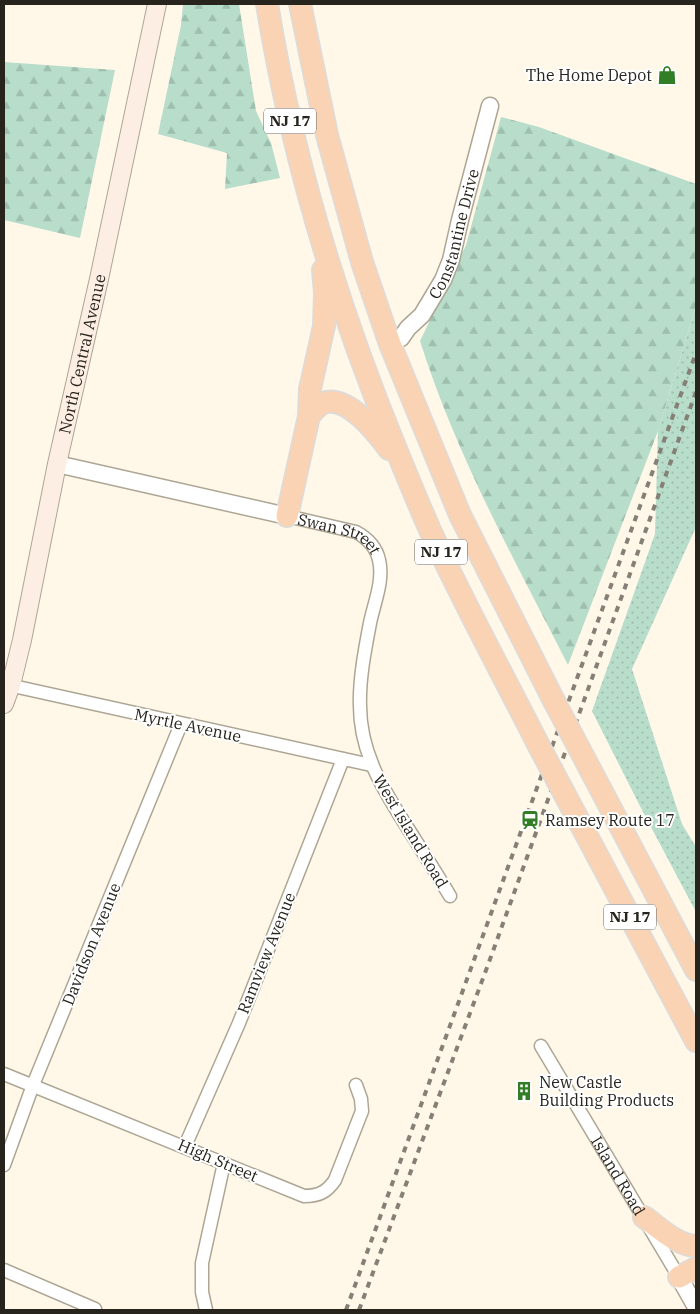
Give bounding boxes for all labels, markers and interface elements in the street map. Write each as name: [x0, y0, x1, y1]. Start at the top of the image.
shop icon: The Home Depot: [656, 64, 678, 86]
place label: The Home Depot: [526, 65, 652, 85]
road number: NJ 17: [264, 108, 316, 134]
street label: Constantine Drive: [424, 167, 483, 303]
street label: North Central Avenue: [54, 272, 110, 436]
street label: Swan Street: [296, 509, 386, 558]
road number: NJ 17: [415, 540, 467, 564]
street label: Myrtle Avenue: [133, 704, 243, 746]
street label: West Island Road: [369, 771, 453, 892]
station icon: Ramsey Route 17: [519, 809, 541, 831]
place label: Ramsey Route 17: [545, 810, 675, 830]
street label: Davidson Avenue: [57, 880, 125, 1008]
street label: Ramview Avenue: [233, 889, 299, 1017]
road number: NJ 17: [604, 904, 656, 930]
place label: New Castle Building Products: [539, 1072, 674, 1110]
building icon: New Castle Building Products: [513, 1080, 535, 1102]
street label: Island Road: [587, 1132, 650, 1219]
street label: High Street: [175, 1134, 261, 1186]

